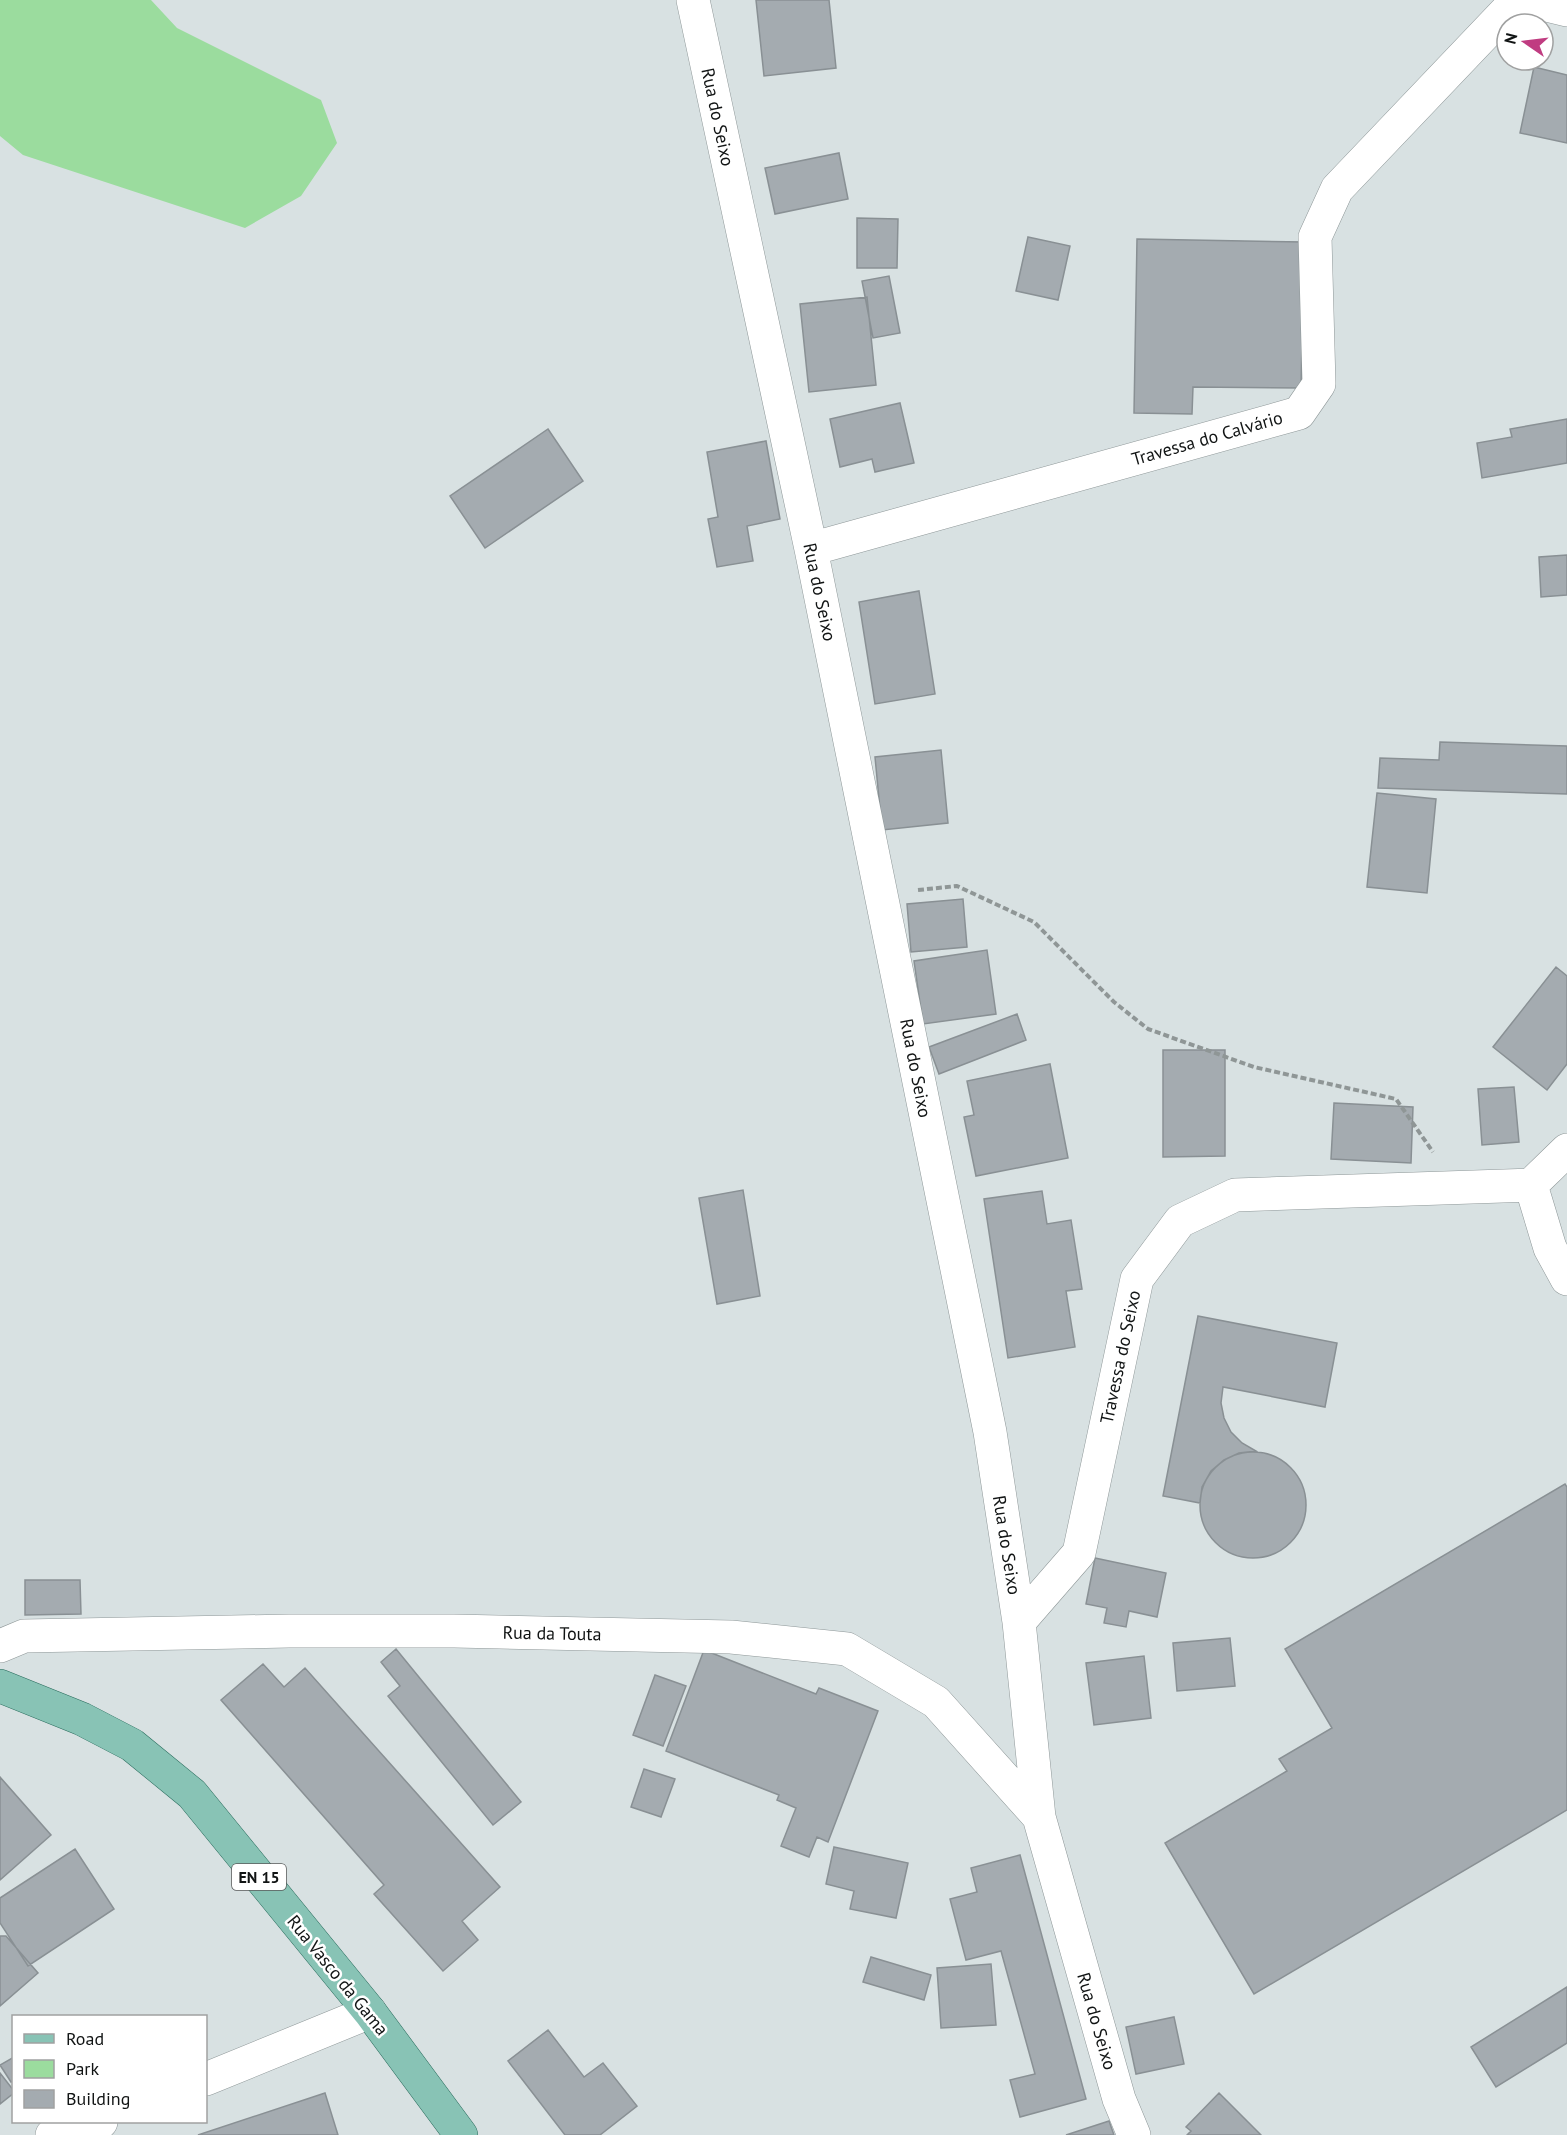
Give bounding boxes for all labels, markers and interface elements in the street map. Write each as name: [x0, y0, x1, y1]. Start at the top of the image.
north arrow: [1495, 12, 1555, 72]
text: N: [1499, 31, 1521, 46]
street label: Rua do Seixo: [696, 66, 740, 168]
street label: Travessa do Calvário: [1129, 405, 1285, 471]
street label: Rua do Seixo: [798, 541, 842, 643]
street label: Rua do Seixo: [895, 1017, 937, 1119]
street label: Travessa do Seixo: [1095, 1288, 1145, 1426]
street label: Rua do Seixo: [988, 1494, 1026, 1596]
street label: Rua da Touta: [502, 1621, 602, 1645]
road number: EN 15: [232, 1864, 286, 1890]
street label: Rua Vasco da Gama: [282, 1910, 394, 2040]
street label: Rua do Seixo: [1072, 1970, 1122, 2072]
legend: [12, 2015, 207, 2123]
text: Road: [66, 2027, 104, 2050]
text: Park: [66, 2057, 99, 2080]
text: Building: [66, 2087, 130, 2110]

